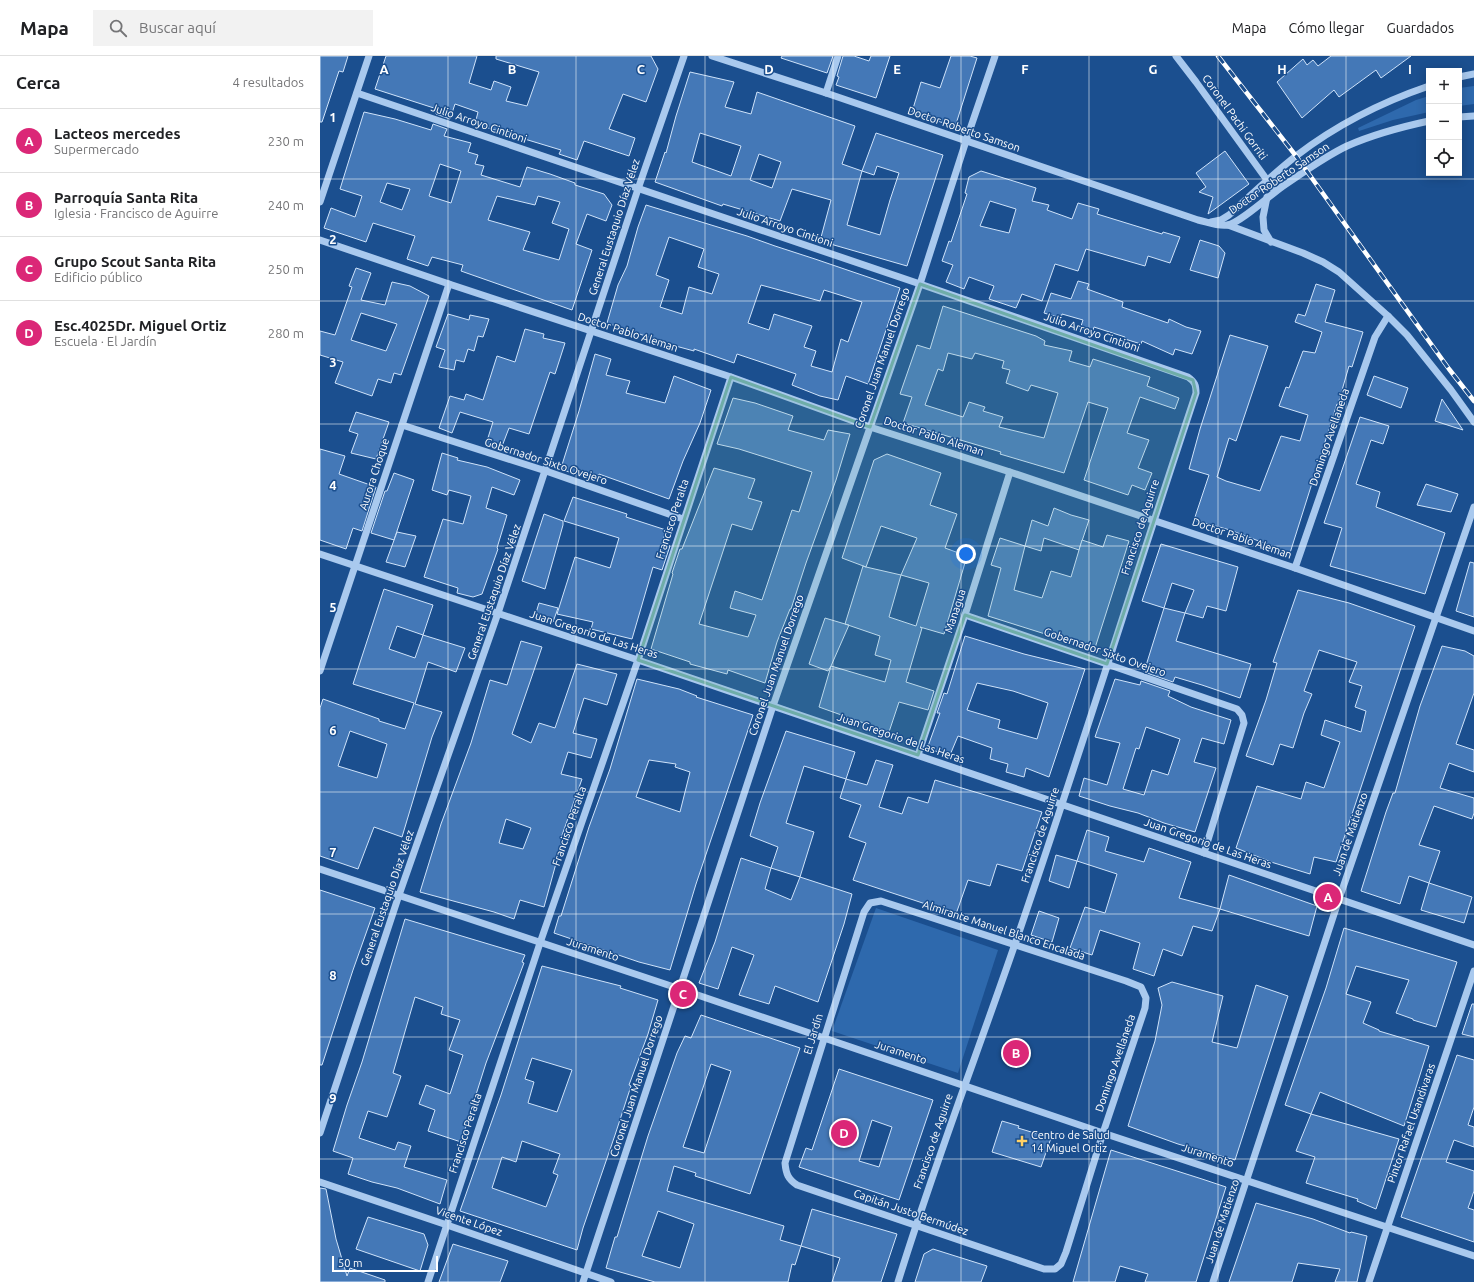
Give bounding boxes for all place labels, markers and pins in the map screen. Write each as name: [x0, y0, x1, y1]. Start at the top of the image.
pin: A: [1315, 882, 1341, 912]
pin: C: [670, 979, 696, 1009]
pin: B: [1003, 1038, 1029, 1068]
pin: D: [831, 1118, 857, 1148]
place label: Centro de Salud 14 Miguel Ortiz: [1031, 1129, 1110, 1154]
marker: Centro de Salud 14 Miguel Ortiz: [1016, 1135, 1028, 1147]

